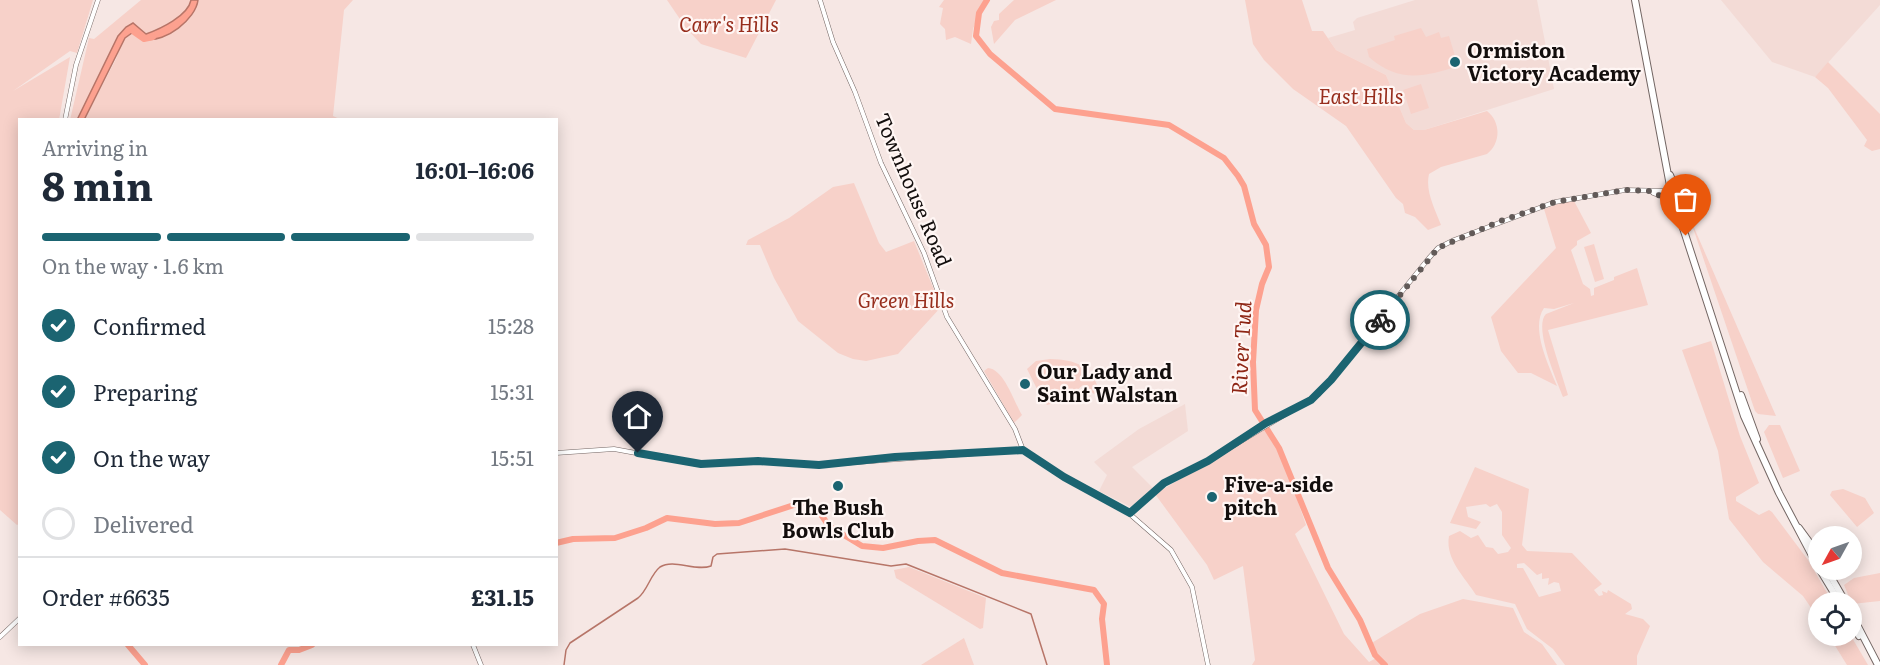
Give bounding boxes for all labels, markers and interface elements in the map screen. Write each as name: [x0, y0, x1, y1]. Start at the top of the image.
park label: Carr's Hills: [679, 8, 779, 38]
place label: Ormiston Victory Academy: [1467, 34, 1642, 87]
marker: Ormiston Victory Academy: [1448, 55, 1462, 69]
park label: East Hills: [1319, 80, 1403, 110]
street label: Townhouse Road: [869, 108, 961, 271]
text: Arriving in: [42, 132, 148, 162]
text: 16:01–16:06: [416, 153, 534, 186]
text: 8 min: [42, 155, 153, 213]
pin: [1660, 174, 1711, 236]
icon: bag: [1669, 183, 1702, 216]
text: On the way · 1.6 km: [42, 250, 224, 280]
park label: Green Hills: [858, 284, 954, 314]
courier: [1350, 290, 1410, 350]
water label: River Tud: [1222, 300, 1257, 395]
icon: bike: [1364, 304, 1397, 337]
icon: check: [42, 309, 75, 342]
text: Confirmed: [93, 309, 206, 342]
text: 15:28: [488, 310, 534, 340]
place label: Our Lady and Saint Walstan: [1037, 355, 1178, 408]
icon: check: [42, 375, 75, 408]
text: Preparing: [93, 375, 197, 408]
text: 15:31: [490, 376, 534, 406]
marker: Our Lady and Saint Walstan: [1018, 377, 1032, 391]
pin: [612, 391, 663, 453]
icon: home: [621, 400, 654, 433]
icon: check: [42, 441, 75, 474]
text: On the way: [93, 441, 210, 474]
text: 15:51: [491, 442, 534, 472]
place label: Five-a-side pitch: [1224, 468, 1333, 521]
marker: The Bush Bowls Club: [831, 479, 845, 493]
marker: Five-a-side pitch: [1205, 490, 1219, 504]
place label: The Bush Bowls Club: [782, 491, 894, 544]
text: Delivered: [93, 507, 194, 540]
north arrow: [1808, 526, 1862, 580]
map controls: [1808, 526, 1862, 646]
text: Order #6635: [42, 580, 170, 613]
text: £31.15: [471, 580, 534, 613]
button: locate: [1808, 592, 1862, 646]

